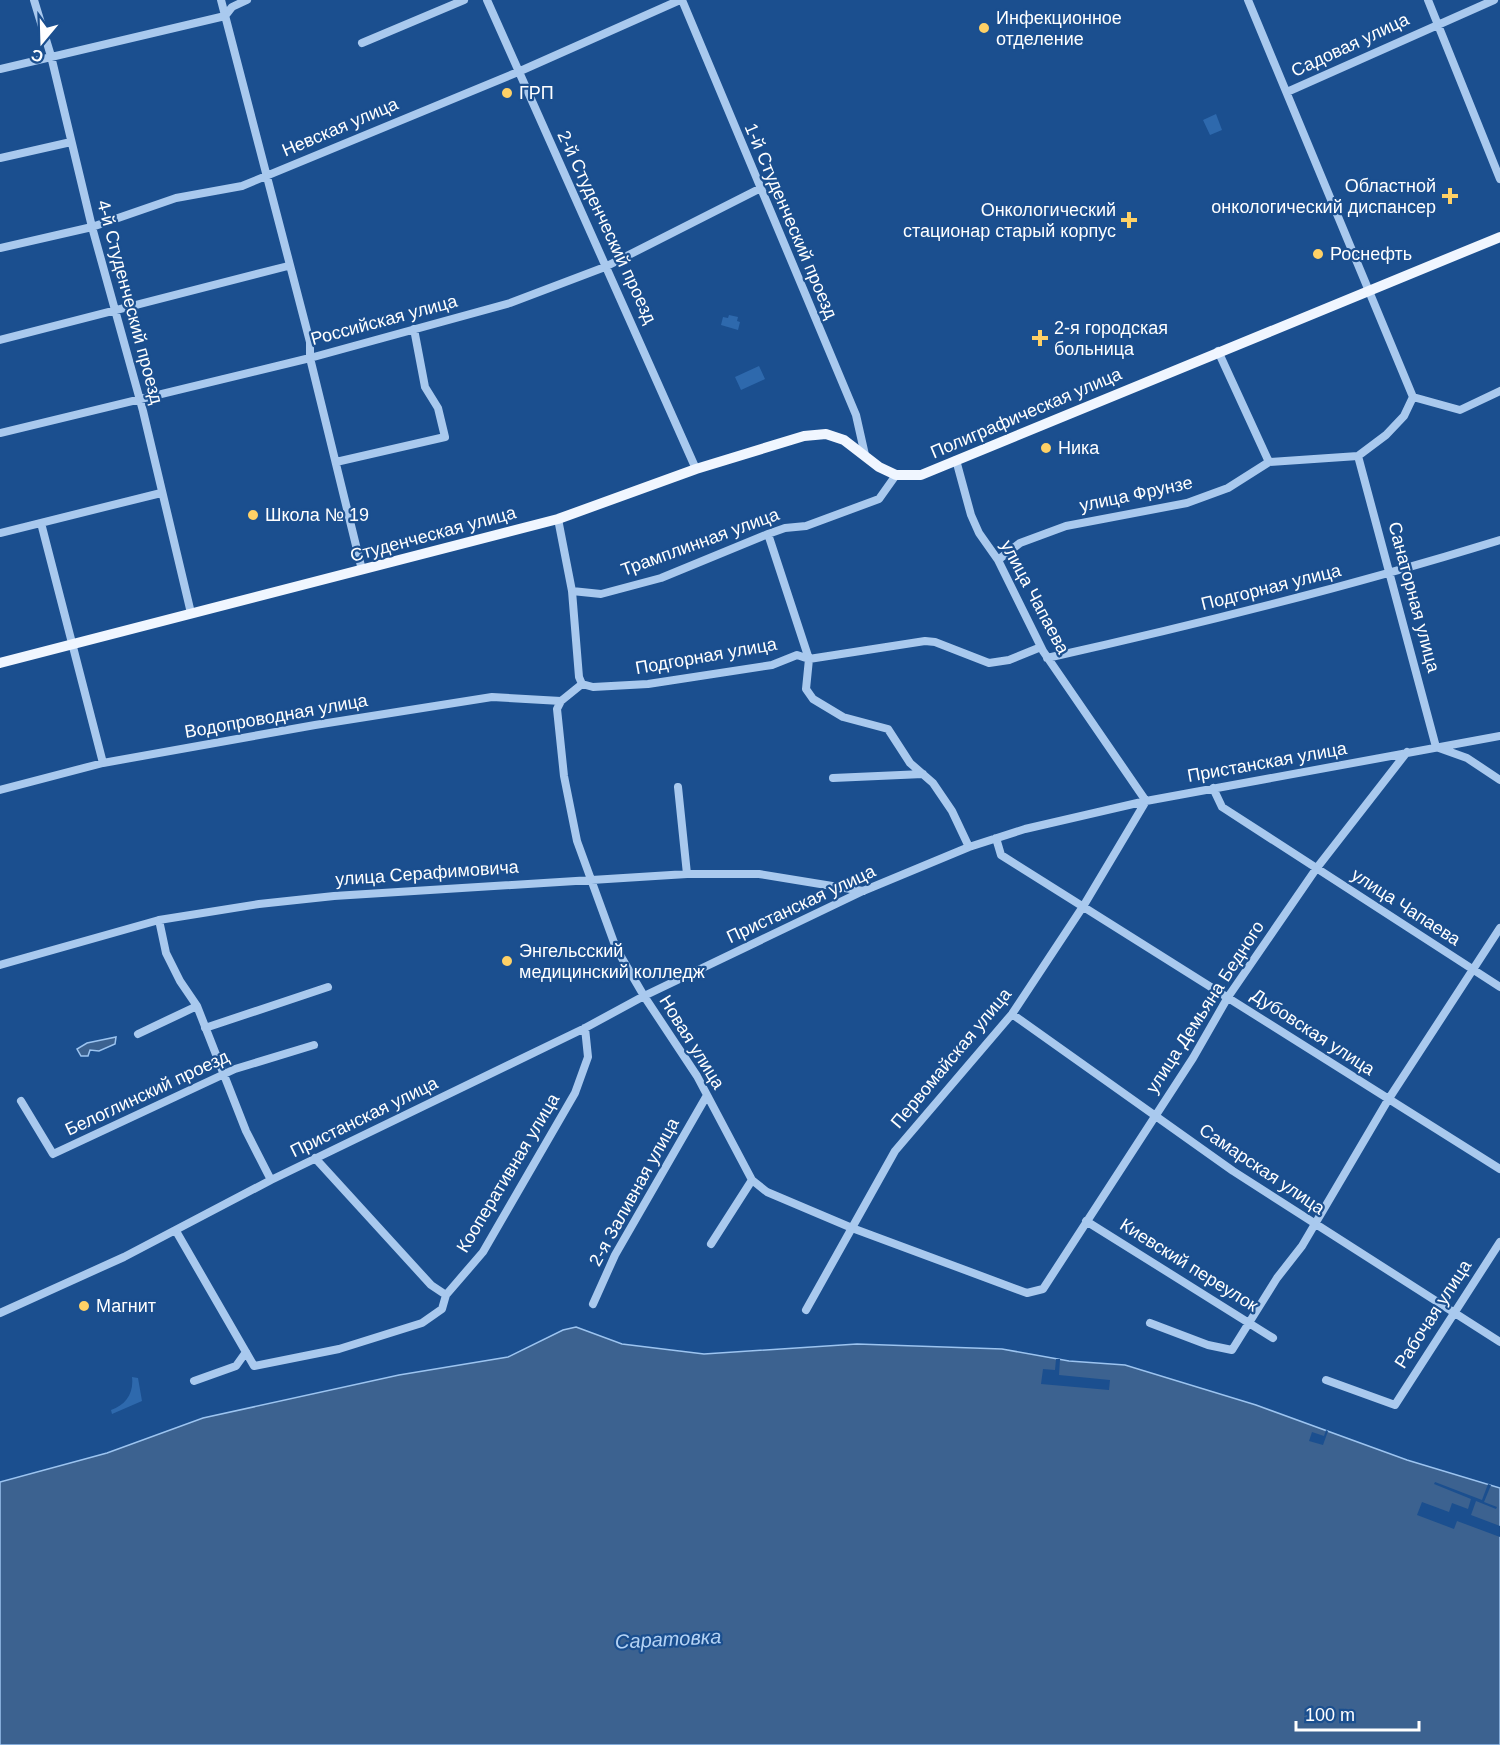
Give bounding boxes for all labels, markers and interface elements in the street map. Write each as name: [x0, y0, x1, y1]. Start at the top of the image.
place label: Инфекционное отделение: [996, 8, 1122, 49]
street label: Садовая улица: [1288, 9, 1413, 81]
north arrow: [12, 12, 72, 72]
marker: Инфекционное отделение: [977, 21, 991, 35]
text: С: [29, 46, 46, 66]
place label: ГРП: [519, 83, 554, 103]
marker: ГРП: [500, 86, 514, 100]
street label: Невская улица: [279, 93, 402, 160]
street label: 1-й Студенческий проезд: [741, 120, 842, 322]
street label: 2-й Студенческий проезд: [553, 127, 661, 327]
place label: Областной онкологический диспансер: [1211, 176, 1436, 217]
marker: Областной онкологический диспансер: [1441, 187, 1459, 205]
street label: 4-й Студенческий проезд: [93, 198, 167, 407]
place label: Онкологический стационар старый корпус: [903, 200, 1116, 241]
marker: Онкологический стационар старый корпус: [1120, 211, 1138, 229]
place label: Роснефть: [1330, 244, 1412, 264]
marker: Роснефть: [1311, 247, 1325, 261]
street label: Российская улица: [309, 291, 460, 349]
place label: 2-я городская больница: [1054, 318, 1168, 359]
marker: 2-я городская больница: [1031, 329, 1049, 347]
street label: Полиграфическая улица: [928, 363, 1125, 462]
place label: Ника: [1058, 438, 1100, 458]
marker: Ника: [1039, 441, 1053, 455]
street label: улица Фрунзе: [1078, 472, 1194, 516]
street label: Студенческая улица: [348, 502, 519, 566]
street label: Трамплинная улица: [618, 504, 783, 580]
place label: Школа № 19: [265, 505, 369, 525]
marker: Школа № 19: [246, 508, 260, 522]
street label: Санаторная улица: [1384, 520, 1444, 675]
street label: улица Чапаева: [997, 537, 1074, 658]
street label: Подгорная улица: [1199, 560, 1344, 614]
street label: Подгорная улица: [634, 634, 779, 678]
street label: Водопроводная улица: [183, 690, 370, 742]
street label: Пристанская улица: [1186, 738, 1349, 786]
street label: улица Серафимовича: [335, 857, 520, 889]
street label: Пристанская улица: [724, 860, 879, 947]
street label: улица Чапаева: [1348, 864, 1465, 950]
street label: улица Демьяна Бедного: [1142, 917, 1268, 1097]
place label: Энгельсский медицинский колледж: [519, 941, 705, 982]
marker: Энгельсский медицинский колледж: [500, 954, 514, 968]
street label: Первомайская улица: [887, 983, 1016, 1132]
street label: Дубовская улица: [1248, 985, 1379, 1080]
street label: Новая улица: [655, 991, 729, 1093]
street label: Белоглинский проезд: [62, 1046, 232, 1140]
street label: Пристанская улица: [287, 1072, 442, 1161]
street label: Кооперативная улица: [453, 1089, 564, 1256]
street label: 2-я Заливная улица: [585, 1114, 683, 1269]
street label: Самарская улица: [1195, 1120, 1329, 1219]
street label: Киевский переулок: [1116, 1214, 1262, 1316]
street label: Рабочая улица: [1391, 1255, 1476, 1372]
place label: Магнит: [96, 1296, 156, 1316]
marker: Магнит: [77, 1299, 91, 1313]
water label: Саратовка: [614, 1625, 722, 1653]
scale bar: [1296, 1694, 1419, 1732]
text: 100 m: [1305, 1705, 1355, 1725]

